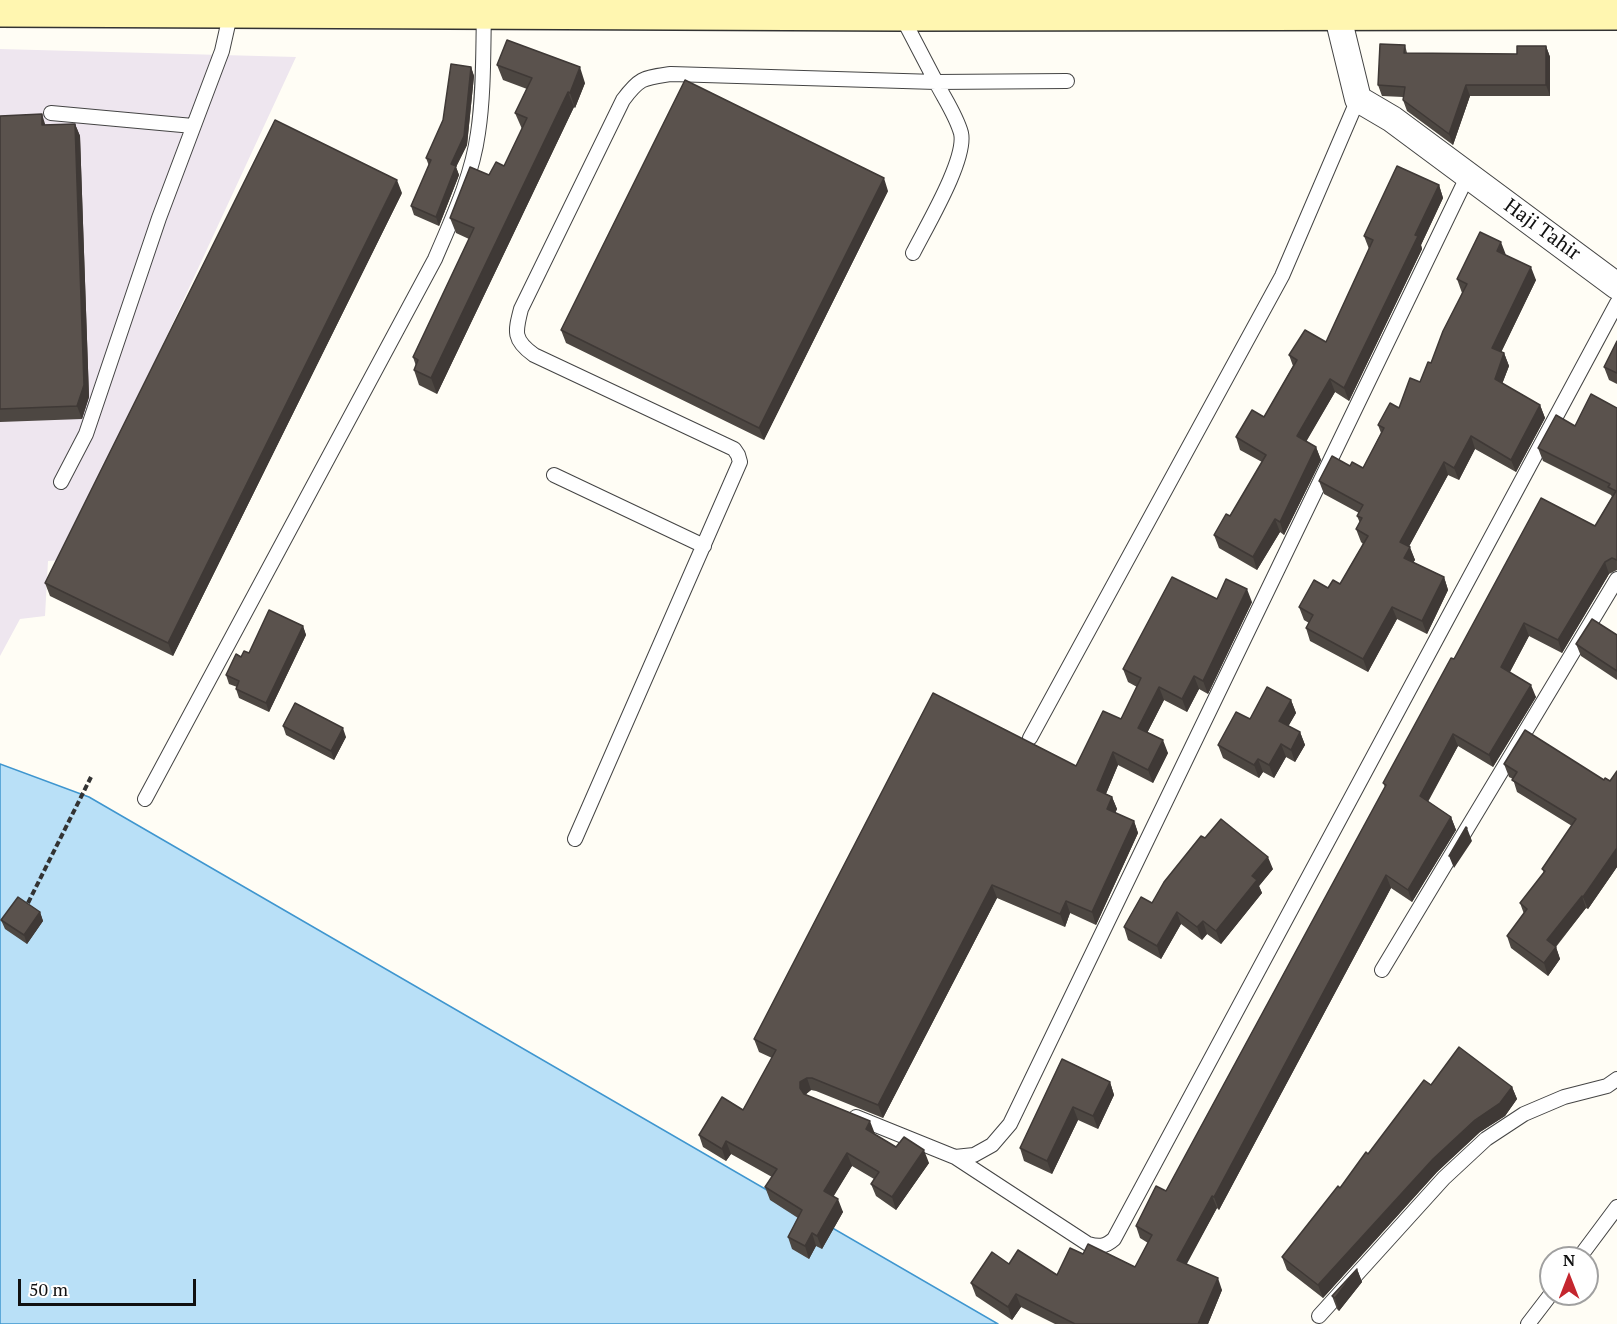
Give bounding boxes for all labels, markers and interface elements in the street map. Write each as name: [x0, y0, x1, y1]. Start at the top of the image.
street label: Haji Tahir: [1499, 194, 1585, 266]
north arrow: [1539, 1246, 1599, 1306]
text: N: [1563, 1249, 1575, 1271]
scale bar: [21, 1267, 200, 1305]
text: 50 m: [29, 1277, 68, 1301]

